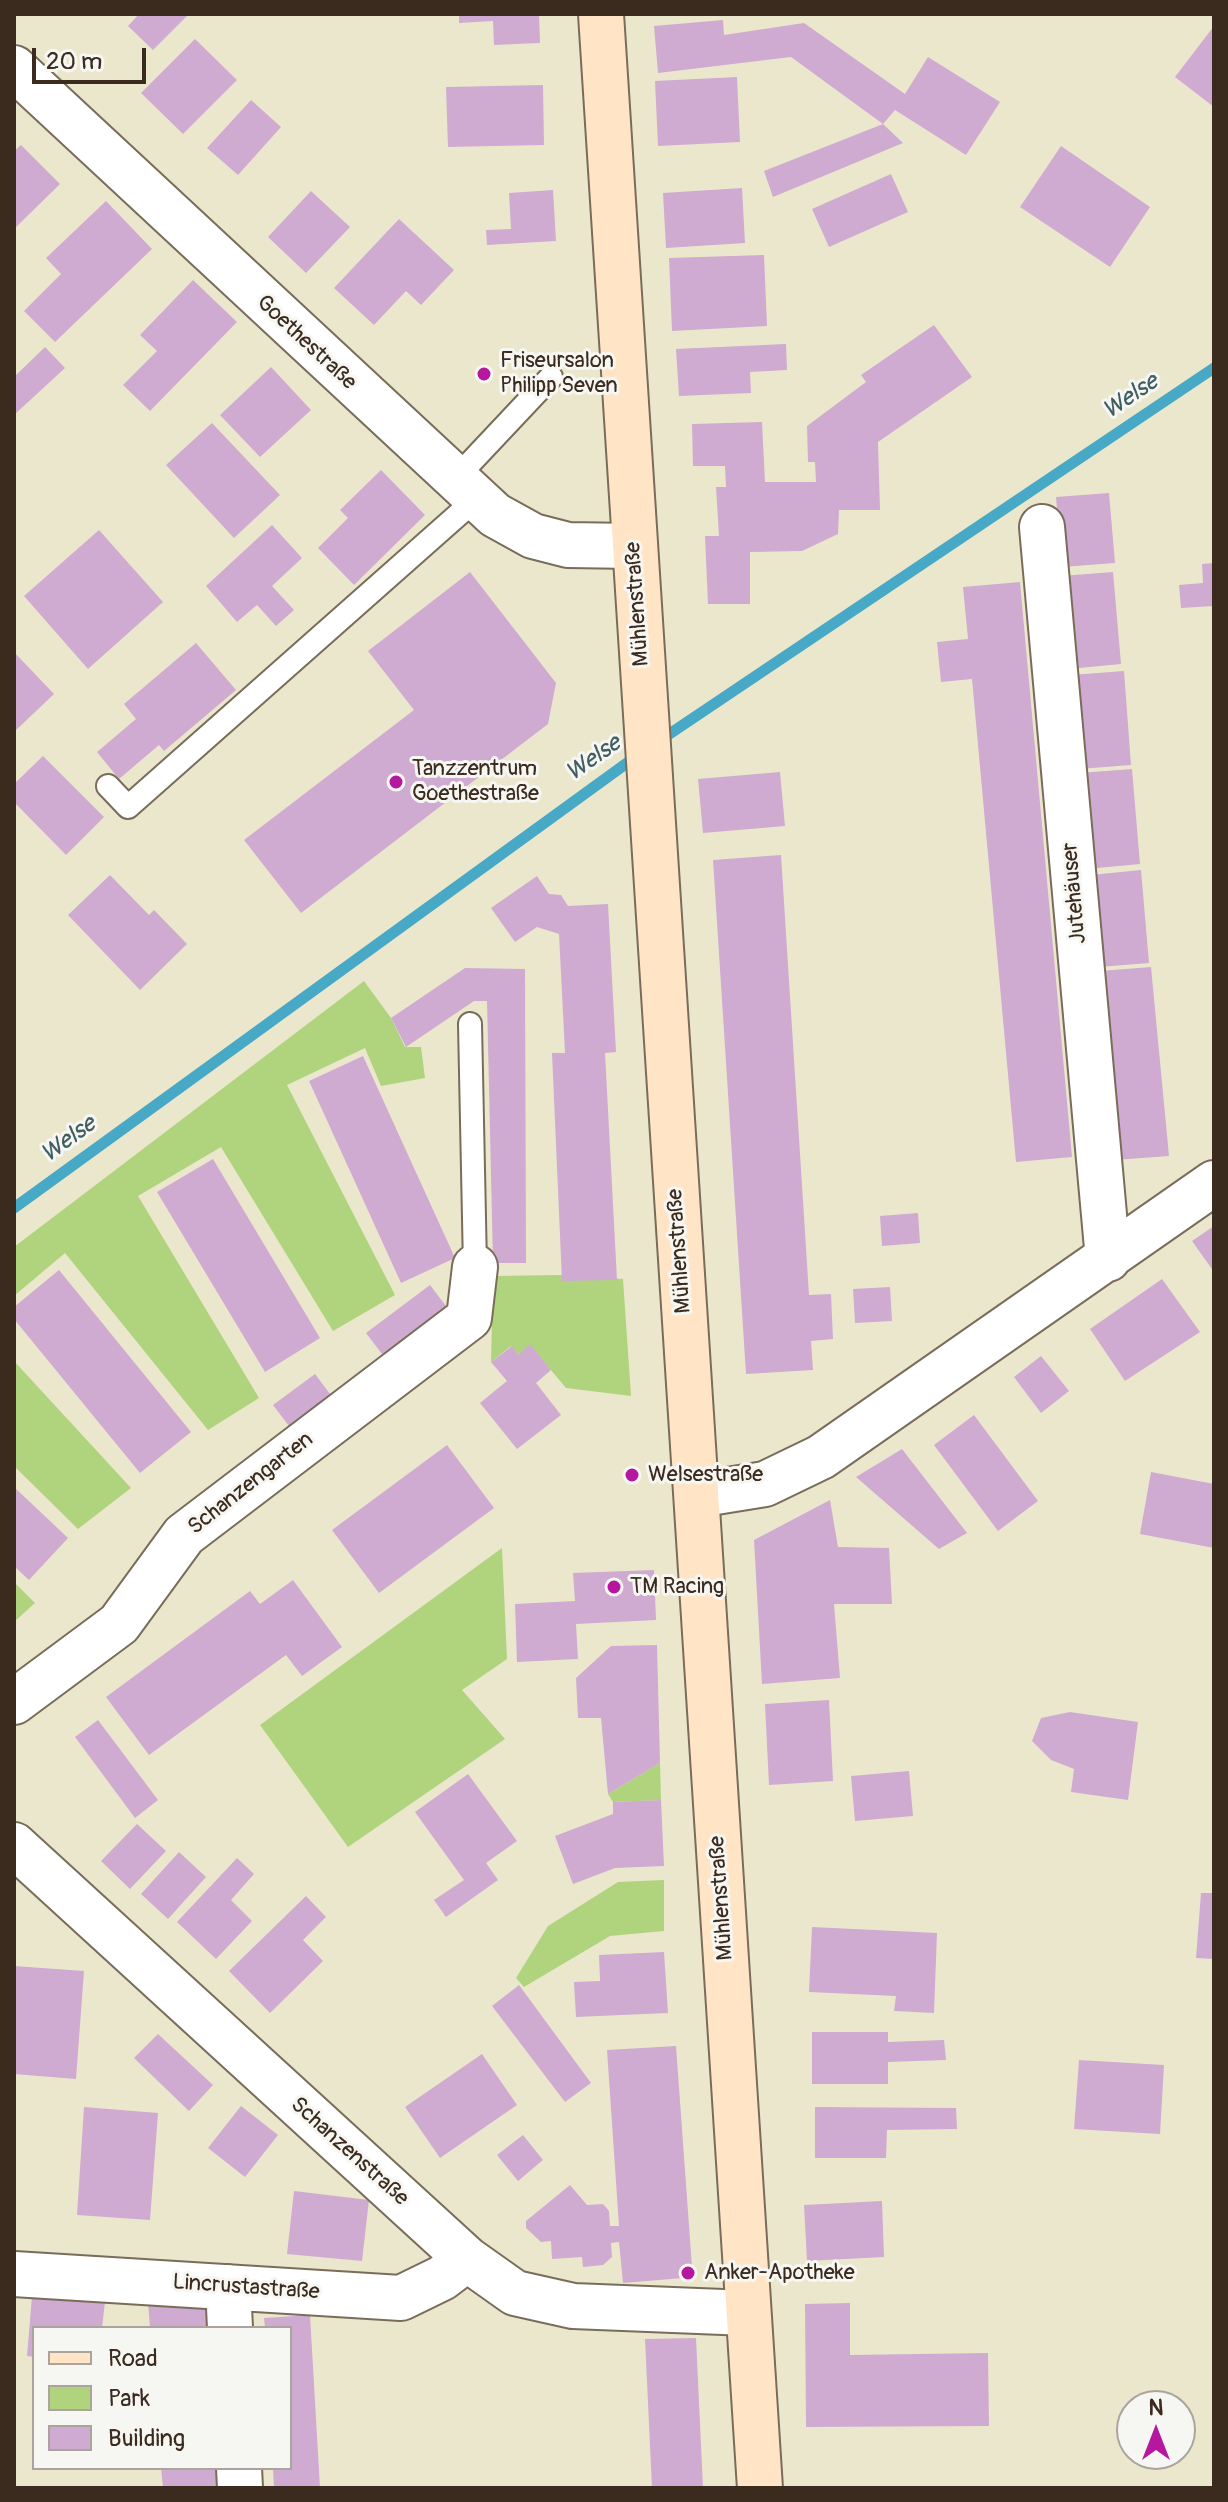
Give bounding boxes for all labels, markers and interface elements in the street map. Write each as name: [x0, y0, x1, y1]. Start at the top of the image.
scale bar: [36, 32, 150, 82]
text: 20 m: [46, 47, 102, 76]
street label: Goethestraße: [251, 290, 361, 396]
place label: Friseursalon Philipp Seven: [500, 348, 618, 400]
marker: Friseursalon Philipp Seven: [475, 365, 493, 383]
water label: Welse: [1098, 368, 1164, 426]
street label: Mühlenstraße: [620, 541, 656, 667]
water label: Welse: [561, 730, 627, 788]
place label: Tanzzentrum Goethestraße: [412, 756, 539, 808]
marker: Tanzzentrum Goethestraße: [387, 773, 405, 791]
street label: Jutehäuser: [1057, 841, 1093, 945]
water label: Welse: [36, 1111, 102, 1169]
street label: Mühlenstraße: [662, 1188, 698, 1314]
street label: Schanzengarten: [183, 1427, 319, 1541]
place label: Welsestraße: [648, 1462, 763, 1488]
marker: Welsestraße: [623, 1466, 641, 1484]
place label: TM Racing: [630, 1574, 724, 1600]
marker: TM Racing: [605, 1578, 623, 1596]
street label: Mühlenstraße: [704, 1835, 740, 1961]
street label: Schanzenstraße: [284, 2092, 414, 2212]
place label: Anker-Apotheke: [704, 2260, 855, 2286]
marker: Anker-Apotheke: [679, 2264, 697, 2282]
street label: Lincrustastraße: [172, 2270, 320, 2306]
legend: [32, 2326, 292, 2470]
text: Road: [108, 2344, 158, 2373]
text: Park: [108, 2384, 150, 2413]
north arrow: [1116, 2390, 1196, 2470]
text: N: [1149, 2394, 1163, 2422]
text: Building: [108, 2424, 185, 2453]

